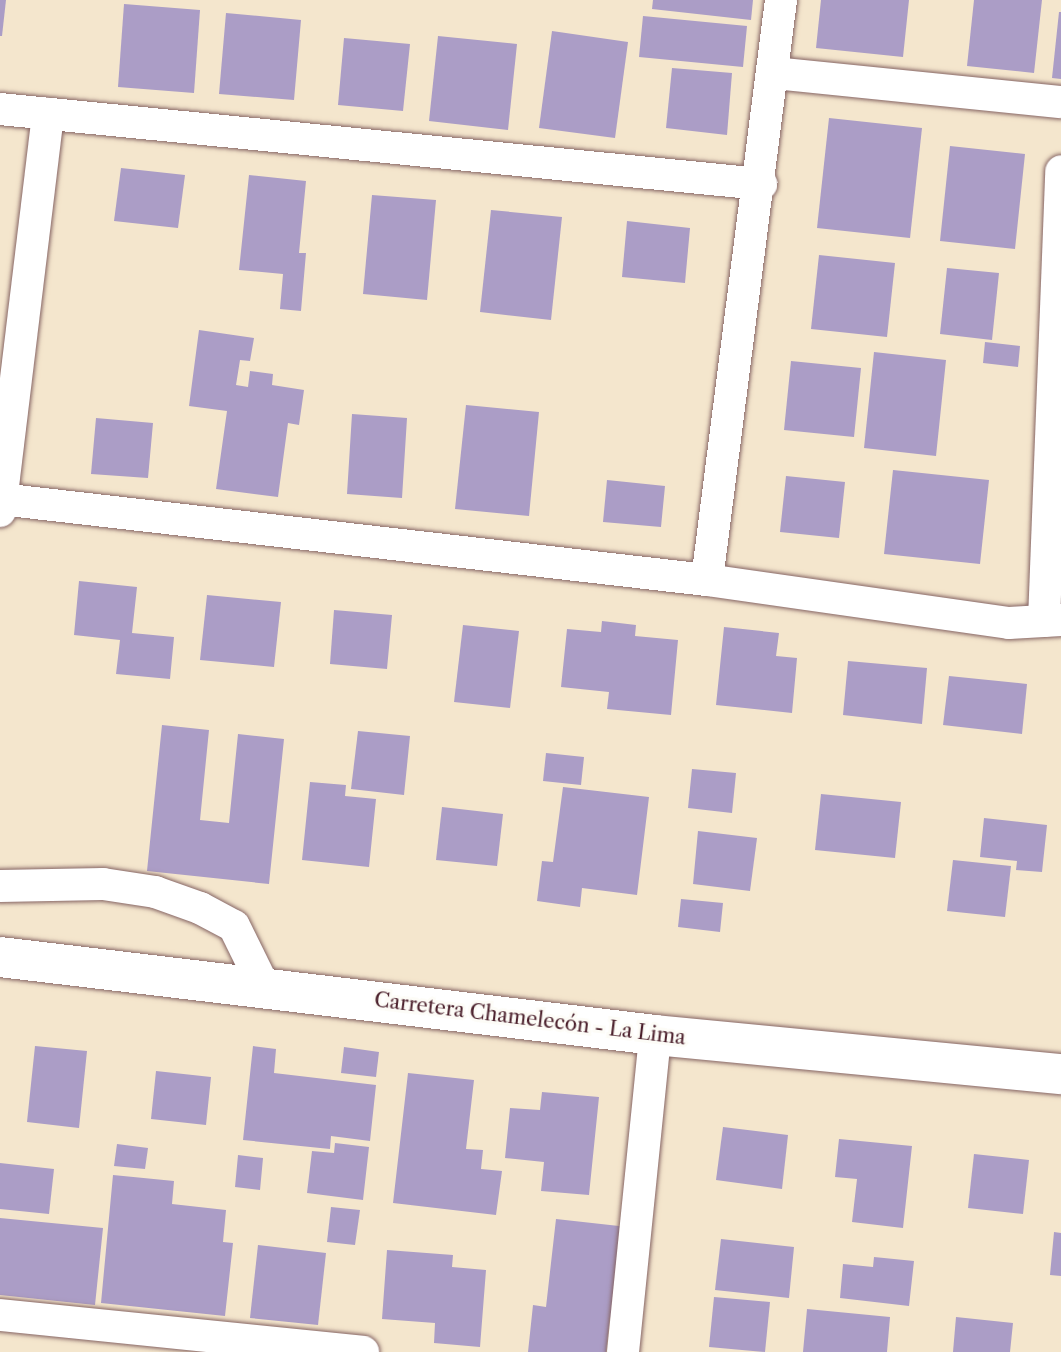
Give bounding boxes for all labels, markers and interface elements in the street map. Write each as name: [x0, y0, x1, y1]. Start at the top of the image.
street label: Carretera Chamelecón - La Lima: [373, 988, 687, 1050]

